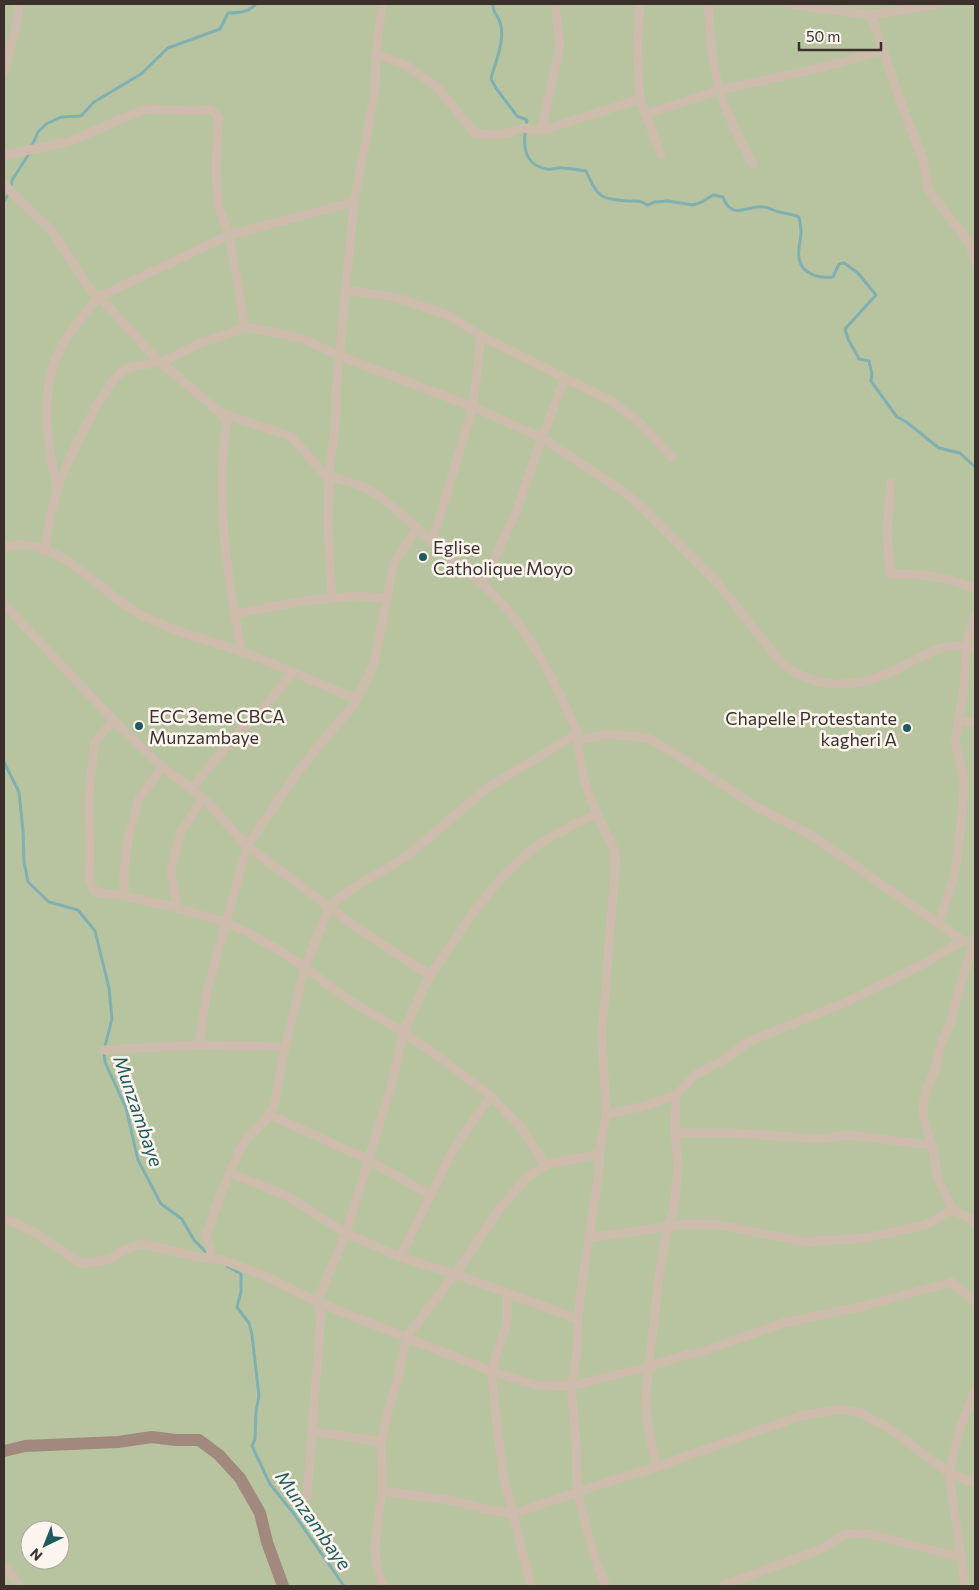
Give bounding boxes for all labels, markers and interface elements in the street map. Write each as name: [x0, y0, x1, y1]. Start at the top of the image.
scale bar: [799, 20, 882, 52]
text: 50 m: [806, 27, 840, 45]
place label: Eglise Catholique Moyo: [433, 536, 573, 579]
marker: Eglise Catholique Moyo: [417, 551, 429, 563]
place label: ECC 3eme CBCA Munzambaye: [149, 705, 285, 748]
place label: Chapelle Protestante kagheri A: [725, 707, 897, 750]
marker: ECC 3eme CBCA Munzambaye: [133, 720, 145, 732]
marker: Chapelle Protestante kagheri A: [901, 722, 913, 734]
water label: Munzambaye: [109, 1052, 169, 1170]
water label: Munzambaye: [271, 1466, 357, 1574]
north arrow: [20, 1520, 70, 1570]
text: N: [26, 1545, 45, 1565]

